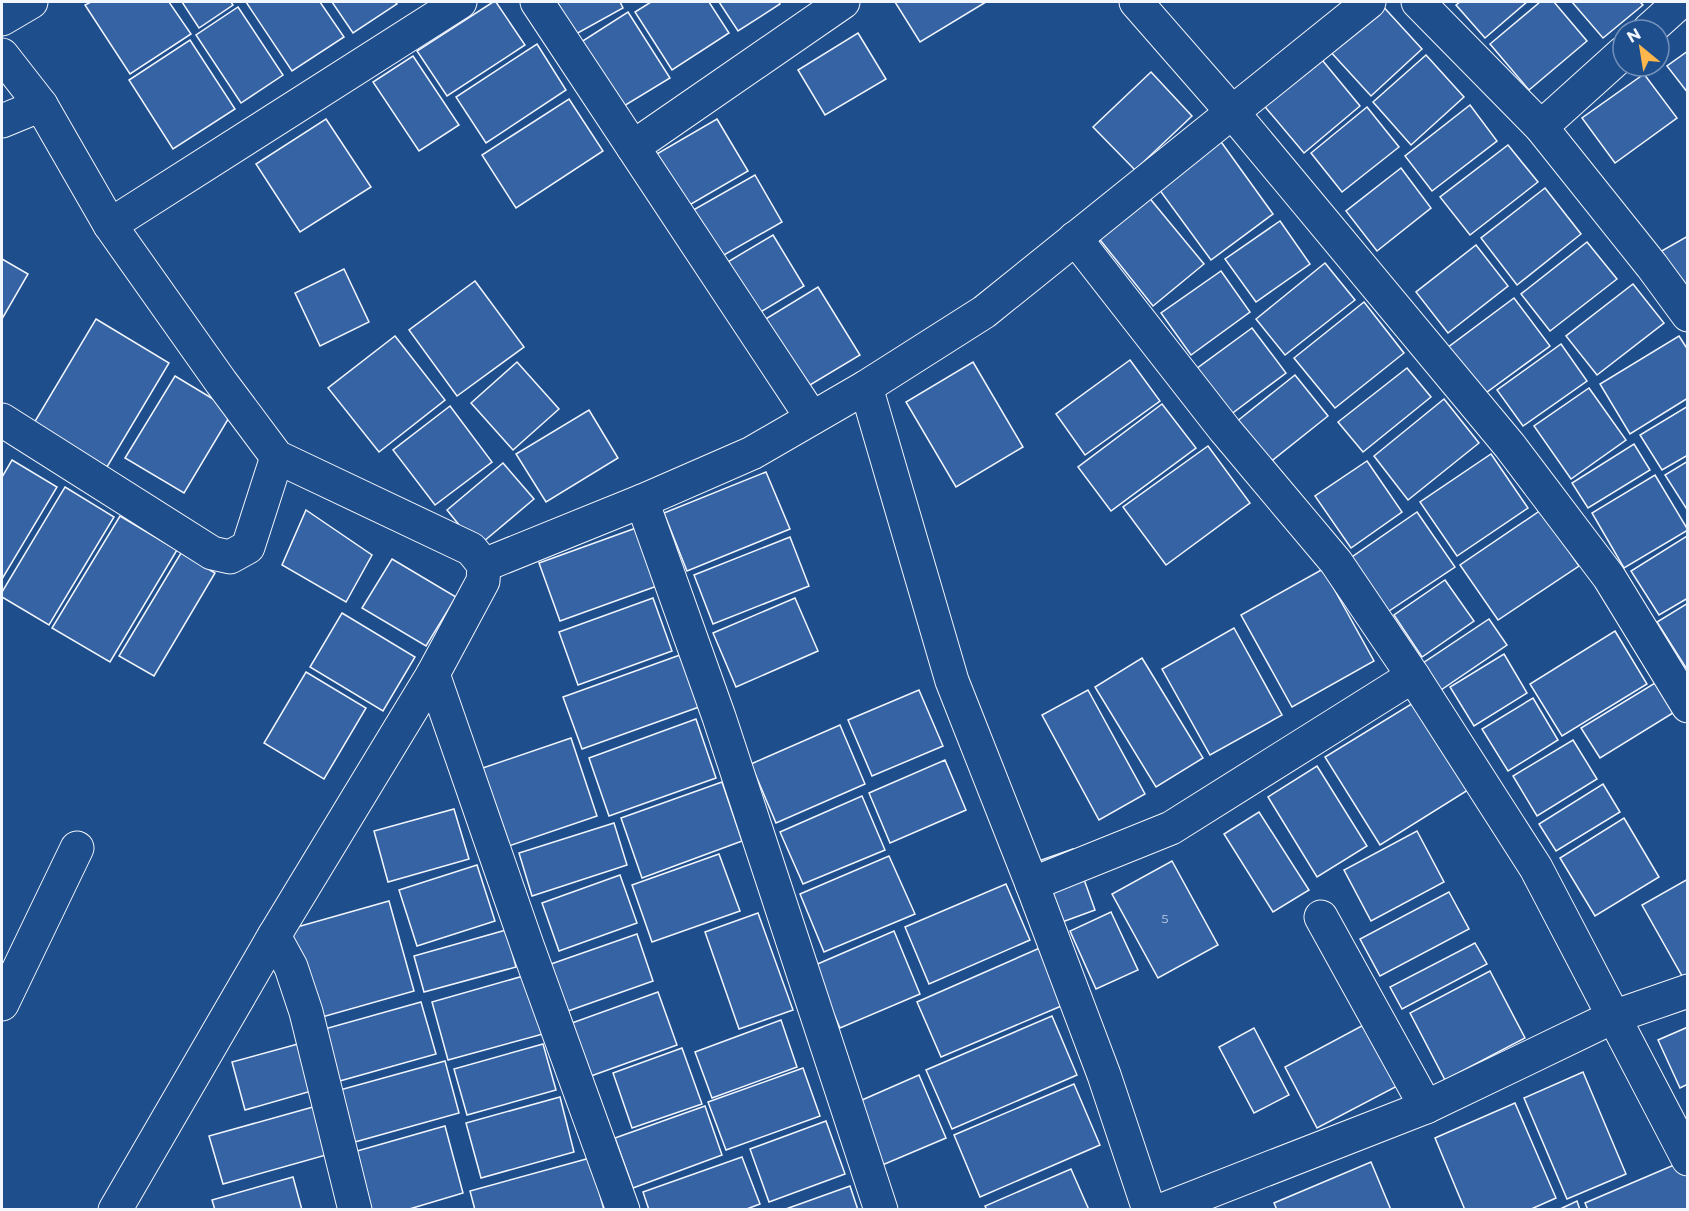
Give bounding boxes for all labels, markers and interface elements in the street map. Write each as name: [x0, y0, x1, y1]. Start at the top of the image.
north arrow: [1611, 18, 1671, 78]
text: N: [1623, 24, 1644, 47]
house number: 5: [1162, 911, 1169, 926]

